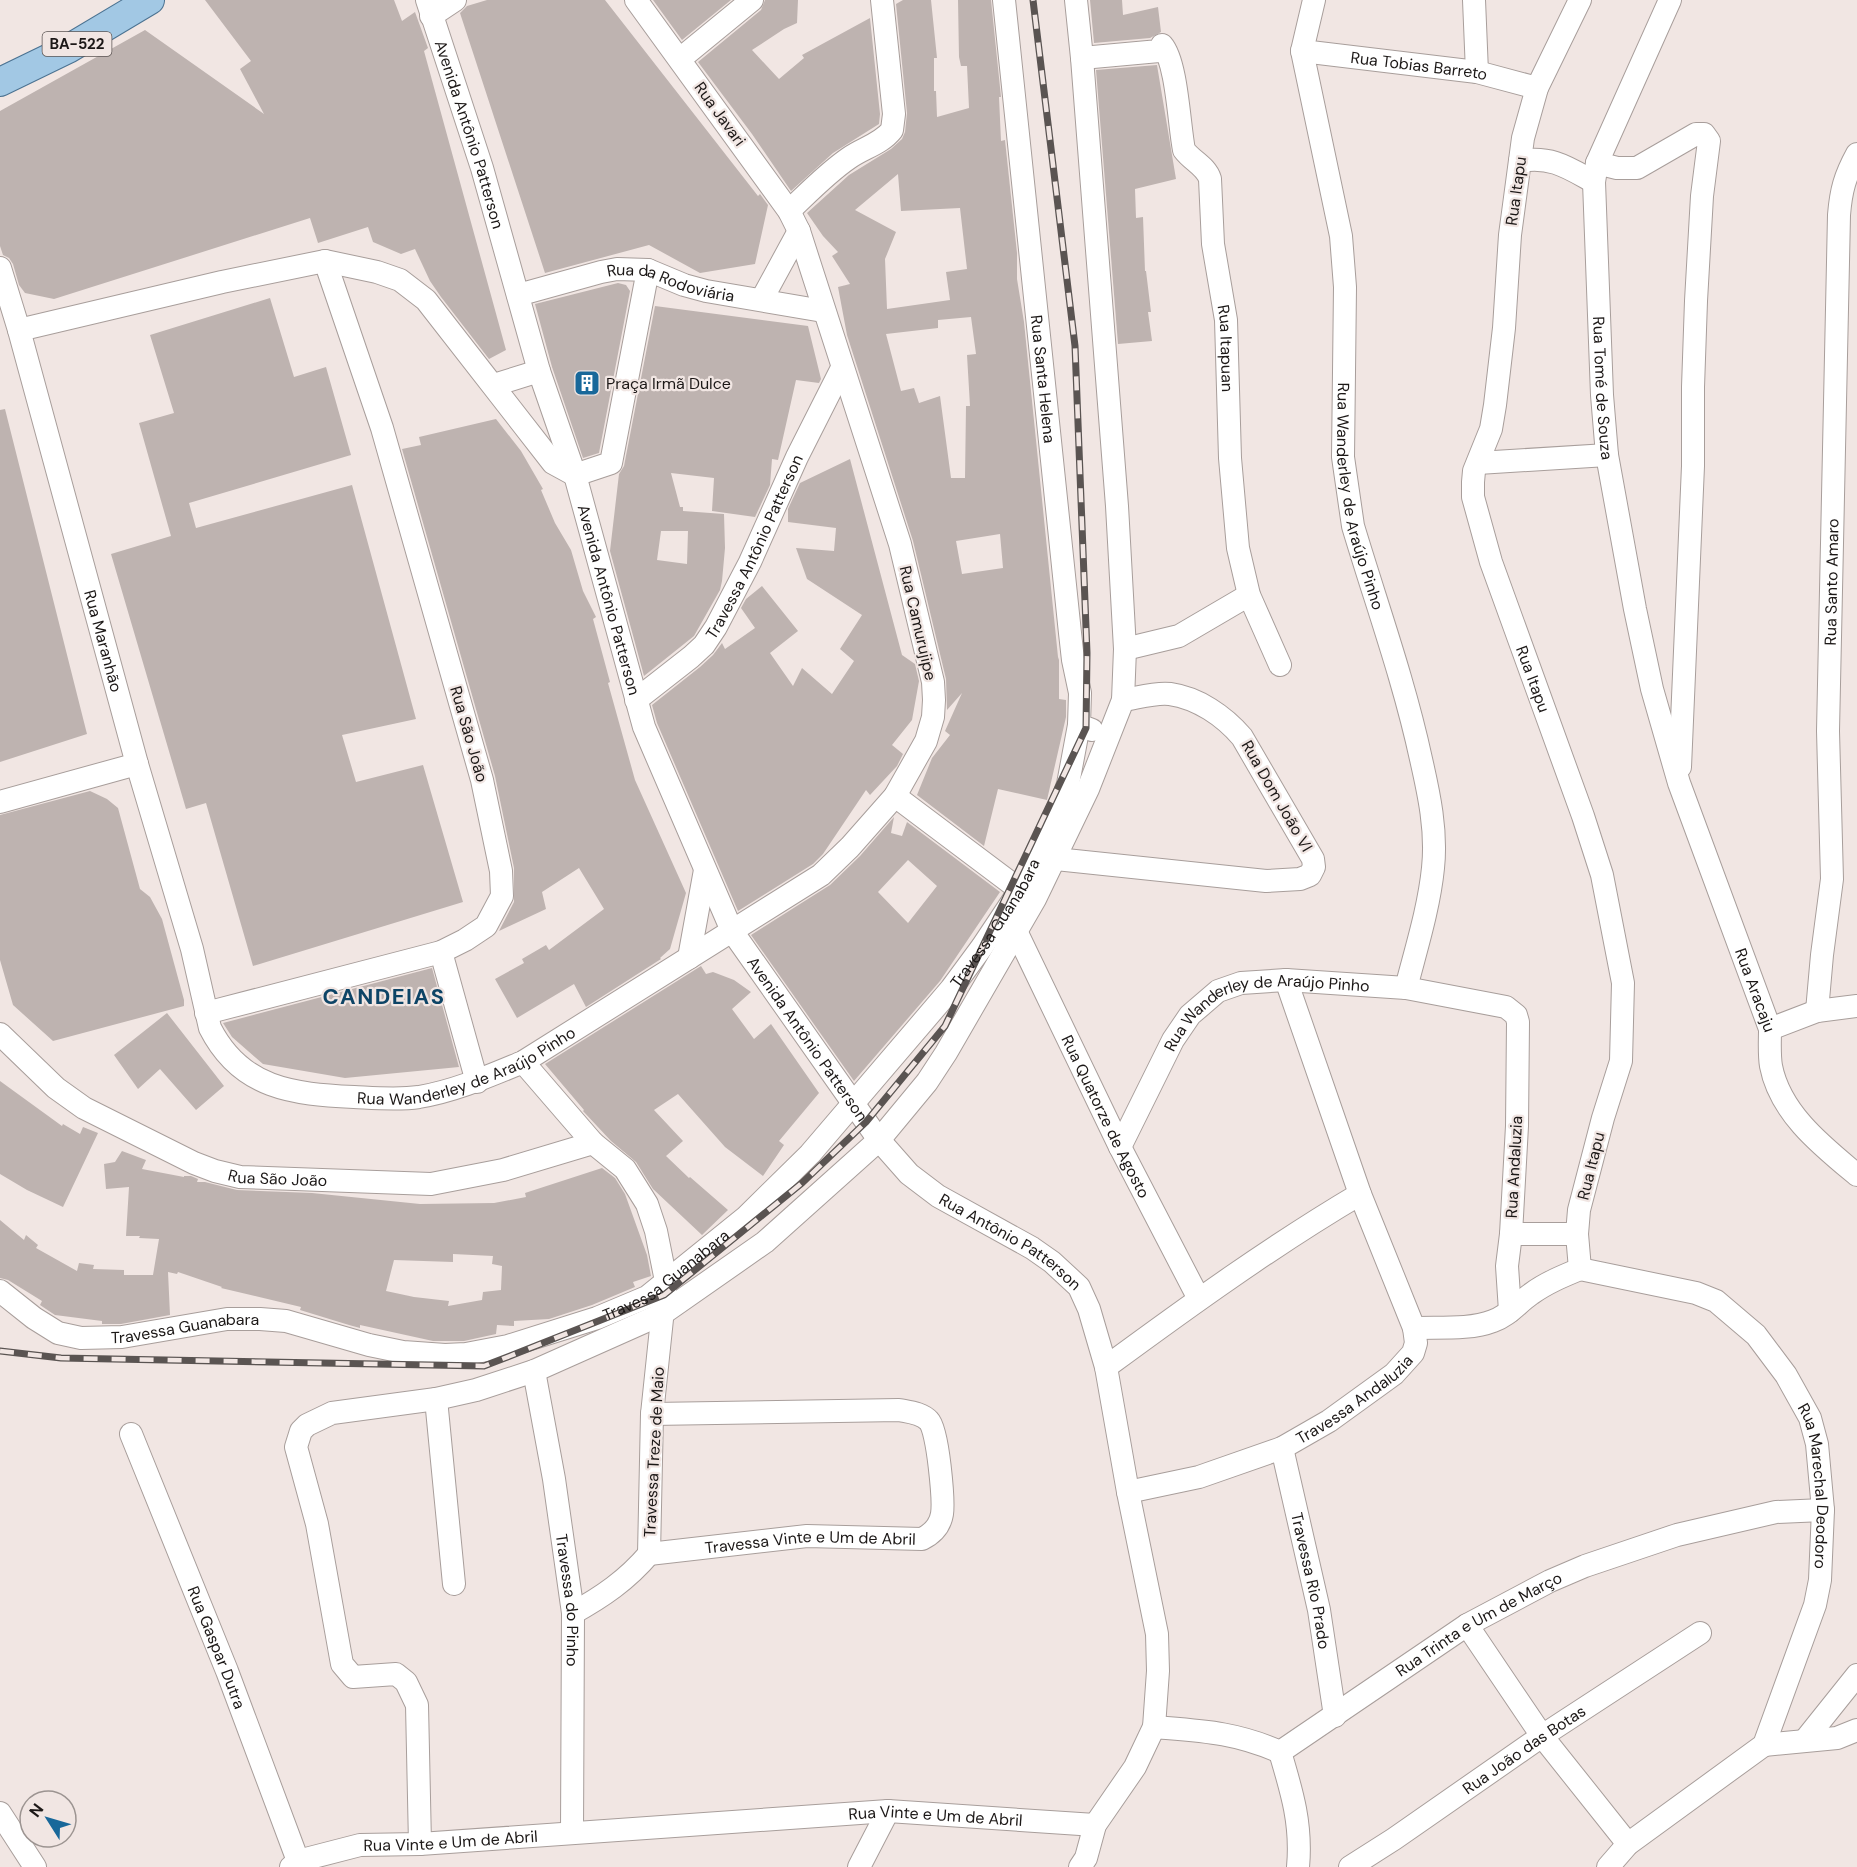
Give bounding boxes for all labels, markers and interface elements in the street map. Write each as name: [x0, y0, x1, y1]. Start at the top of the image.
road number: BA-522: [42, 32, 112, 56]
street label: Avenida Antônio Patterson: [430, 37, 509, 231]
street label: Rua Tobias Barreto: [1349, 46, 1490, 85]
street label: Rua Javari: [690, 78, 750, 150]
street label: Rua Itapu: [1501, 155, 1531, 227]
street label: Rua da Rodoviária: [605, 258, 736, 306]
street label: Rua Itapuan: [1213, 303, 1239, 392]
street label: Rua Santa Helena: [1026, 314, 1061, 444]
street label: Rua Tomé de Souza: [1589, 316, 1618, 461]
building icon: Praça Irmã Dulce: [572, 368, 602, 398]
place label: Praça Irmã Dulce: [606, 373, 731, 394]
street label: Rua Wanderley de Araújo Pinho: [1333, 383, 1389, 613]
street label: Travessa Antônio Patterson: [700, 451, 807, 643]
street label: Avenida Antônio Patterson: [573, 502, 645, 697]
street label: Rua Santo Amaro: [1819, 518, 1843, 646]
street label: Rua Camurujipe: [895, 564, 941, 682]
street label: Rua Maranhão: [80, 587, 127, 694]
street label: Rua Itapu: [1512, 643, 1555, 715]
street label: Rua São João: [445, 683, 493, 785]
street label: Rua Dom João VI: [1237, 737, 1317, 855]
street label: Travessa Guanabara: [945, 855, 1044, 992]
street label: Rua Aracaju: [1730, 945, 1781, 1035]
street label: Avenida Antônio Patterson: [743, 952, 873, 1125]
street label: Rua Wanderley de Araújo Pinho: [1159, 969, 1370, 1055]
district label: CANDEIAS: [323, 982, 445, 1011]
street label: Rua Wanderley de Araújo Pinho: [357, 1021, 579, 1109]
street label: Rua Quatorze de Agosto: [1057, 1031, 1155, 1201]
street label: Rua Andaluzia: [1501, 1115, 1527, 1219]
street label: Rua Itapu: [1572, 1130, 1610, 1202]
street label: Rua São João: [226, 1164, 328, 1191]
street label: Rua Antônio Patterson: [935, 1188, 1086, 1294]
street label: Travessa Guanabara: [599, 1224, 733, 1325]
street label: Travessa Guanabara: [111, 1309, 259, 1348]
street label: Travessa Andaluzia: [1292, 1350, 1417, 1448]
street label: Travessa Treze de Maio: [639, 1366, 669, 1538]
street label: Rua Marechal Deodoro: [1793, 1399, 1834, 1569]
street label: Travessa Rio Prado: [1287, 1510, 1335, 1651]
street label: Travessa Vinte e Um de Abril: [704, 1525, 916, 1558]
street label: Travessa do Pinho: [551, 1532, 584, 1667]
street label: Rua Trinta e Um de Março: [1391, 1567, 1565, 1681]
street label: Rua Gaspar Dutra: [183, 1583, 251, 1712]
street label: Rua João das Botas: [1458, 1700, 1589, 1799]
north arrow: [18, 1789, 78, 1849]
text: N: [25, 1799, 48, 1821]
street label: Rua Vinte e Um de Abril: [848, 1800, 1023, 1831]
street label: Rua Vinte e Um de Abril: [363, 1825, 538, 1855]

